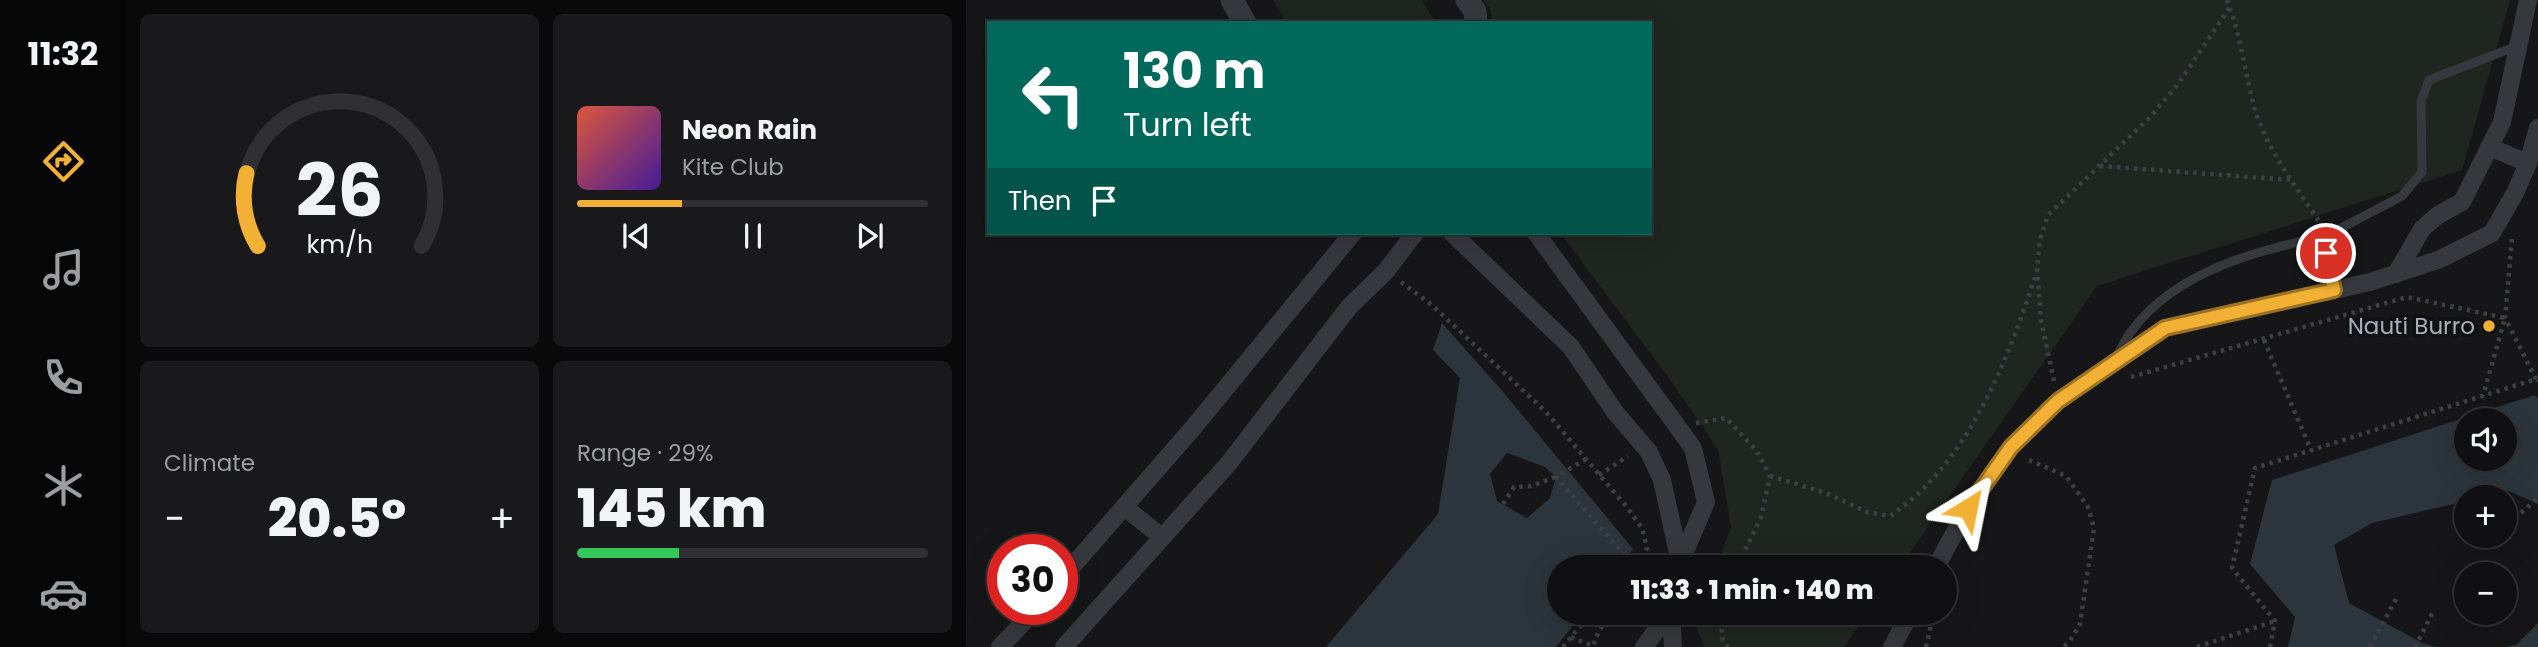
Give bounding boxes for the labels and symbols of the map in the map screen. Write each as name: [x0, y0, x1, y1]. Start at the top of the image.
pin: [2296, 223, 2356, 283]
place label: Nauti Burro: [2348, 310, 2475, 342]
marker: Nauti Burro: [2481, 318, 2497, 334]
position arrow: [1931, 471, 2005, 545]
speed limit sign: 30: [987, 534, 1078, 625]

